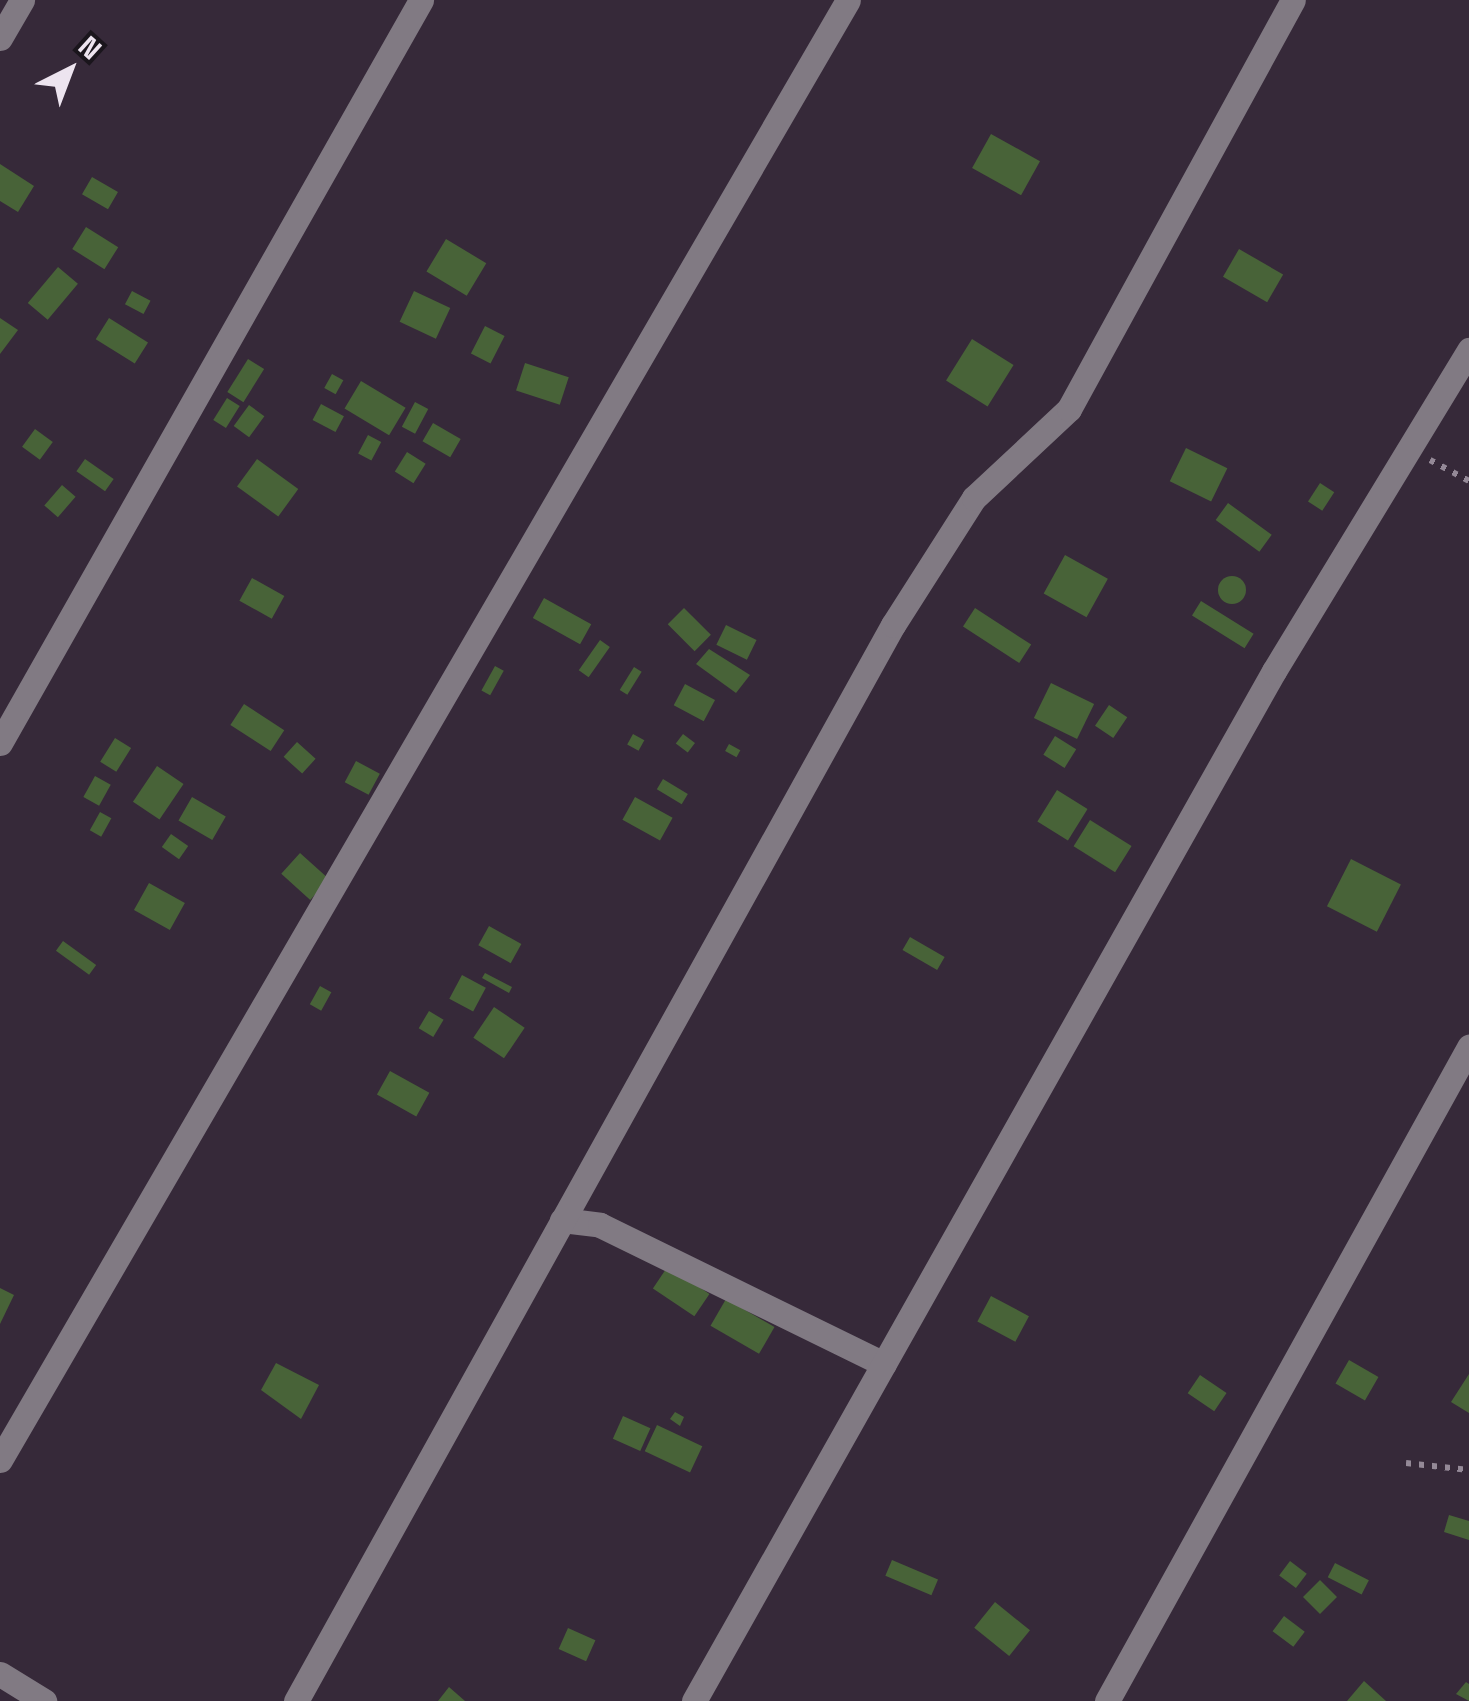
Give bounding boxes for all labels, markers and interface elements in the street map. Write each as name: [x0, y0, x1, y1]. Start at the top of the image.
north arrow: [20, 20, 120, 120]
text: N: [71, 28, 109, 67]

